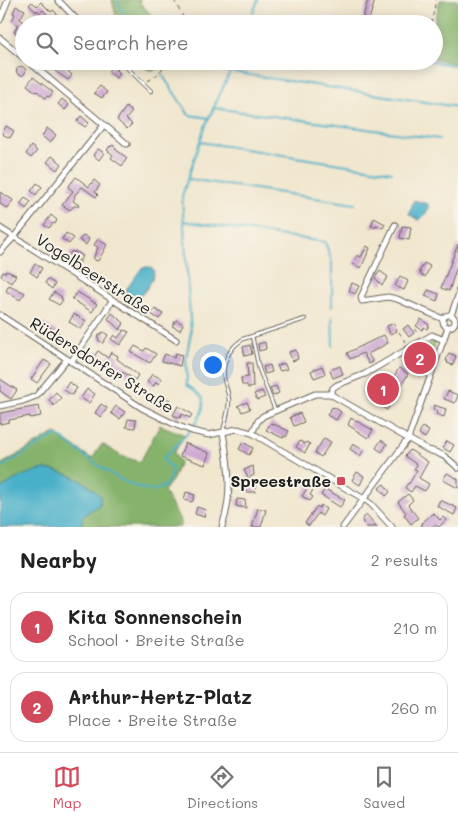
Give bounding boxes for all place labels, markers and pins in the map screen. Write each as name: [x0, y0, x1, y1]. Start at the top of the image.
pin: 2: [404, 339, 436, 377]
pin: 1: [367, 370, 399, 408]
place label: Spreestraße: [231, 470, 331, 491]
marker: Spreestraße: [335, 475, 347, 487]

